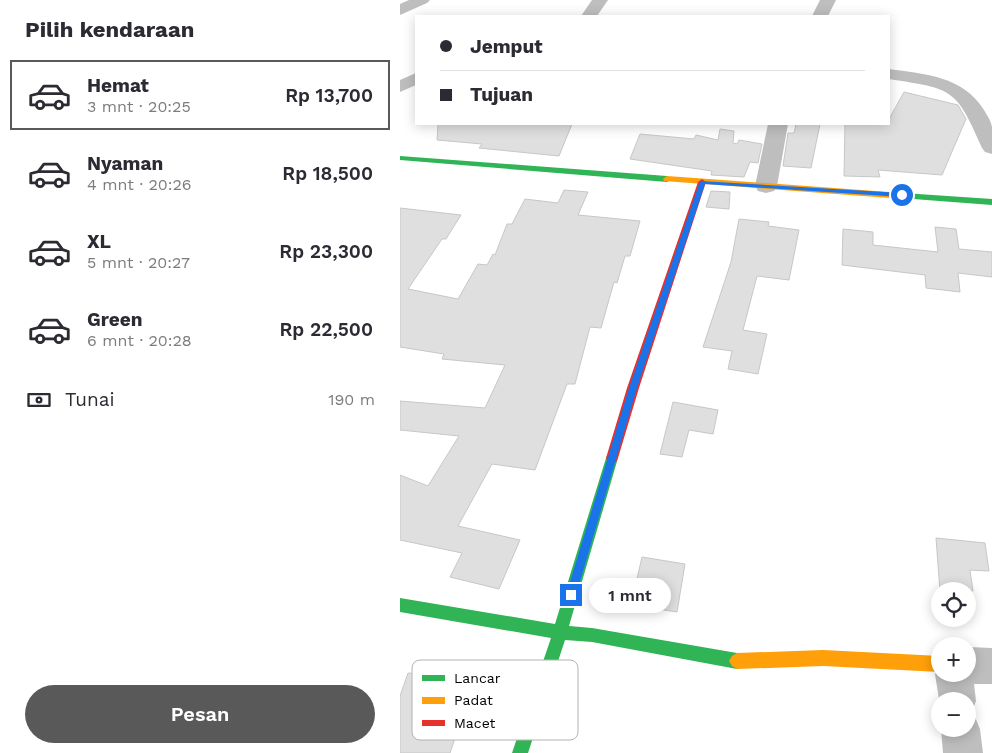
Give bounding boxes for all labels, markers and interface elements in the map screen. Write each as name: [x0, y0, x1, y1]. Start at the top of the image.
text: Pilih kendaraan: [25, 17, 194, 42]
text: Jemput: [470, 35, 543, 58]
icon: car: [27, 73, 72, 118]
text: Hemat: [87, 74, 149, 97]
text: Tujuan: [470, 83, 533, 106]
text: Rp 13,700: [285, 84, 373, 107]
text: 3 mnt · 20:25: [87, 97, 191, 116]
icon: car: [27, 151, 72, 196]
text: Nyaman: [87, 152, 163, 175]
text: Rp 18,500: [282, 162, 373, 185]
text: 4 mnt · 20:26: [87, 175, 192, 194]
route start: [891, 184, 913, 206]
icon: car: [27, 229, 72, 274]
text: XL: [87, 230, 111, 253]
text: Rp 23,300: [279, 240, 373, 263]
text: 5 mnt · 20:27: [87, 253, 190, 272]
icon: car: [27, 307, 72, 352]
text: Green: [87, 308, 143, 331]
text: Rp 22,500: [279, 318, 373, 341]
text: 6 mnt · 20:28: [87, 331, 192, 350]
icon: cash: [25, 386, 53, 414]
text: Tunai: [65, 388, 115, 411]
text: 190 m: [328, 390, 375, 409]
callout: 1 mnt: [588, 578, 671, 612]
map controls: [931, 582, 976, 737]
button: locate: [931, 582, 976, 627]
route end: [560, 584, 582, 606]
text: 1 mnt: [608, 586, 652, 605]
button: +: [931, 637, 976, 682]
legend: [412, 660, 578, 740]
text: Lancar: [454, 670, 501, 686]
button: Pesan: [25, 685, 375, 743]
text: Padat: [454, 692, 493, 708]
button: −: [931, 692, 976, 737]
text: Macet: [454, 715, 496, 731]

